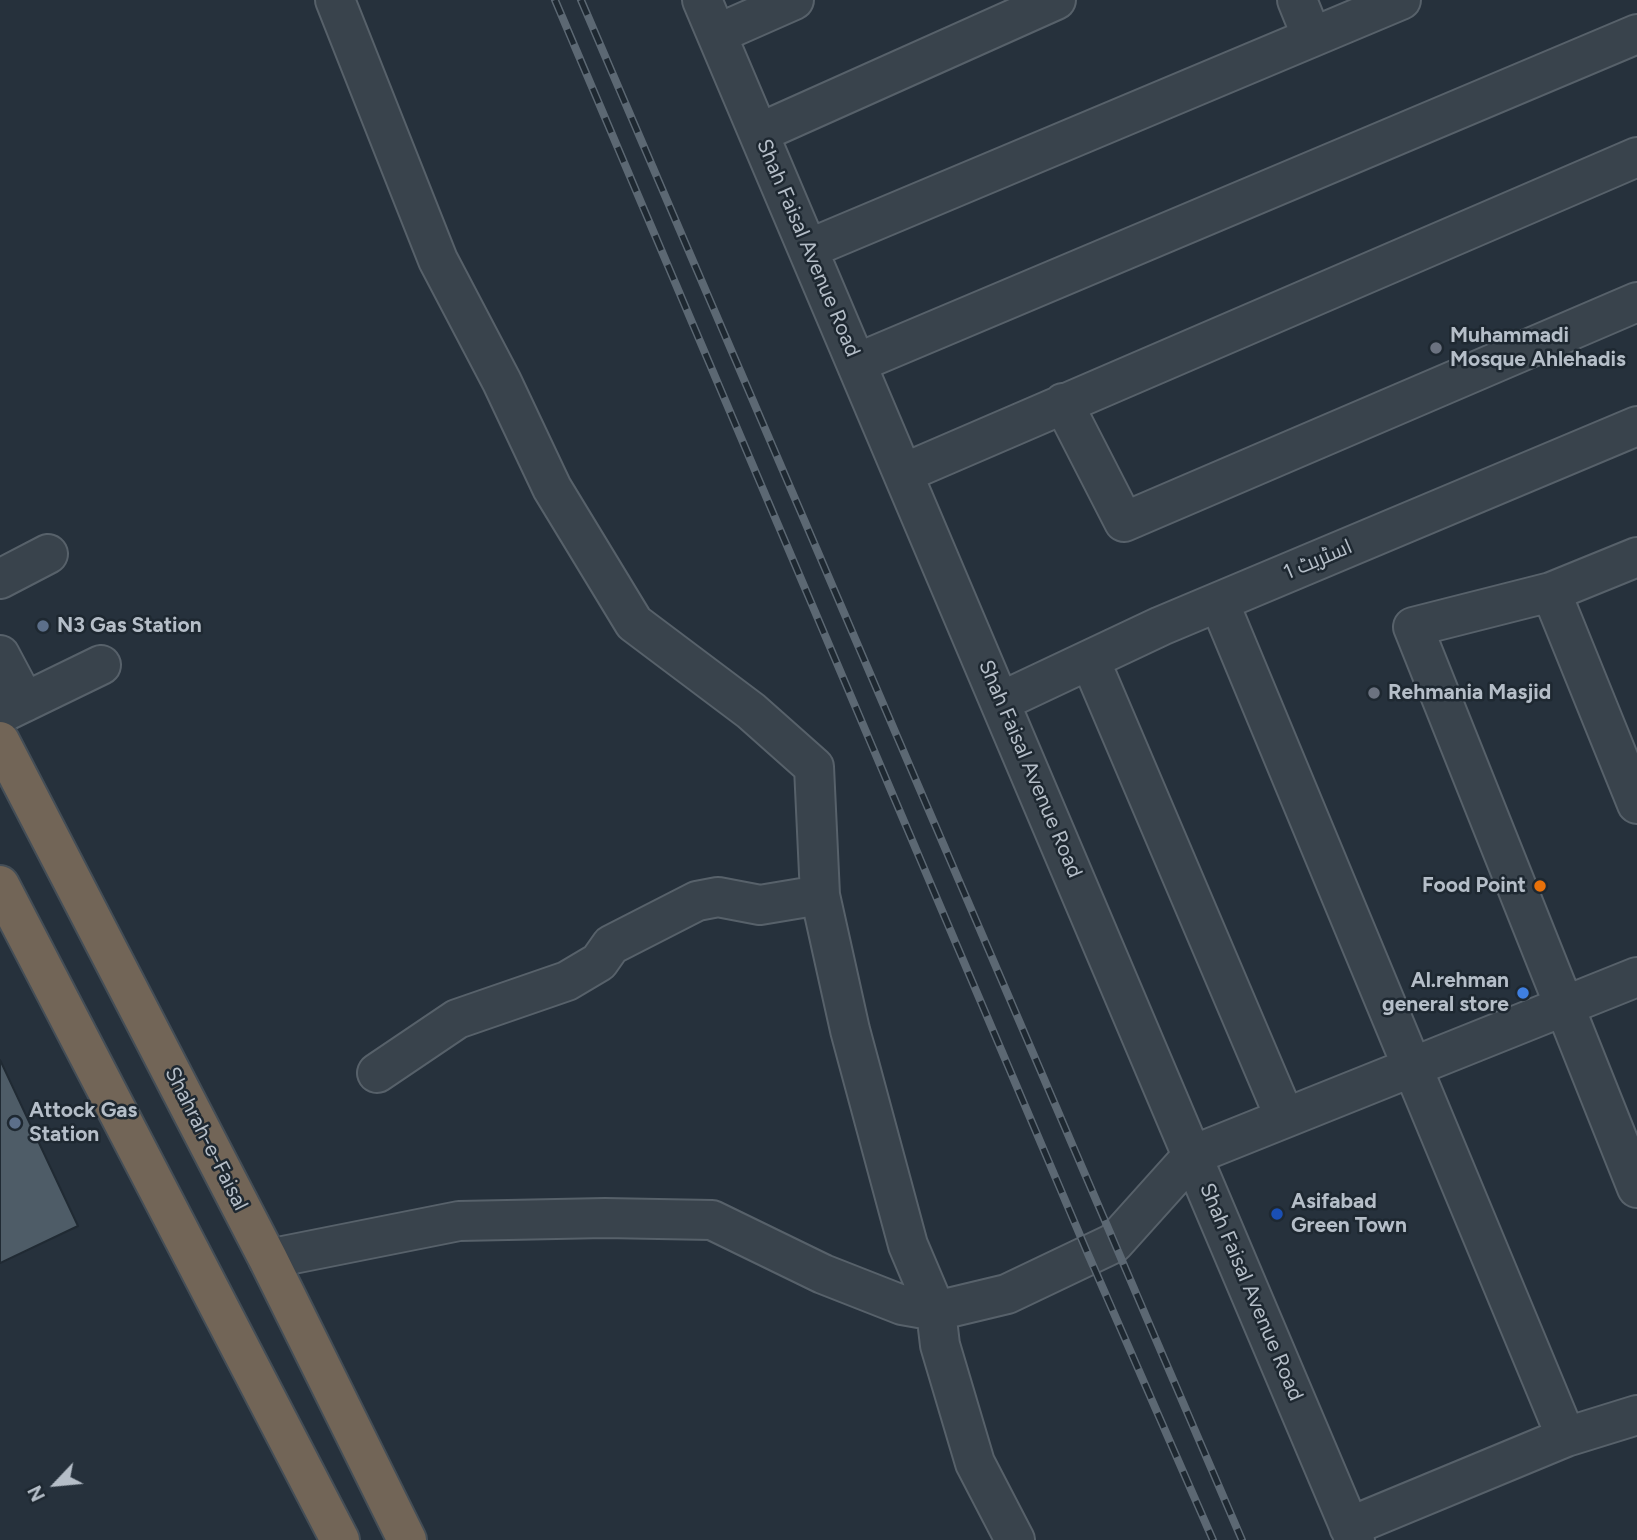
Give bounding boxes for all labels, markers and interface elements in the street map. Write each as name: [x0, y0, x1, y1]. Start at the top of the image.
street label: Shah Faisal Avenue Road: [751, 135, 865, 361]
place label: Muhammadi Mosque Ahlehadis: [1450, 323, 1626, 373]
marker: Muhammadi Mosque Ahlehadis: [1428, 340, 1444, 356]
street label: اسٹریٹ 1: [1280, 534, 1356, 586]
place label: N3 Gas Station: [57, 613, 202, 639]
marker: N3 Gas Station: [35, 618, 51, 634]
street label: Shah Faisal Avenue Road: [973, 656, 1087, 882]
place label: Rehmania Masjid: [1388, 680, 1551, 706]
marker: Rehmania Masjid: [1366, 685, 1382, 701]
place label: Food Point: [1422, 873, 1526, 899]
marker: Food Point: [1532, 878, 1548, 894]
place label: Al.rehman general store: [1382, 968, 1509, 1018]
marker: Al.rehman general store: [1515, 985, 1531, 1001]
street label: Shahrah-e-Faisal: [159, 1063, 253, 1215]
place label: Attock Gas Station: [29, 1098, 137, 1148]
marker: Attock Gas Station: [7, 1115, 23, 1131]
street label: Shah Faisal Avenue Road: [1194, 1179, 1308, 1405]
place label: Asifabad Green Town: [1291, 1189, 1407, 1239]
marker: Asifabad Green Town: [1269, 1206, 1285, 1222]
north arrow: [21, 1449, 91, 1519]
text: N: [23, 1482, 50, 1505]

